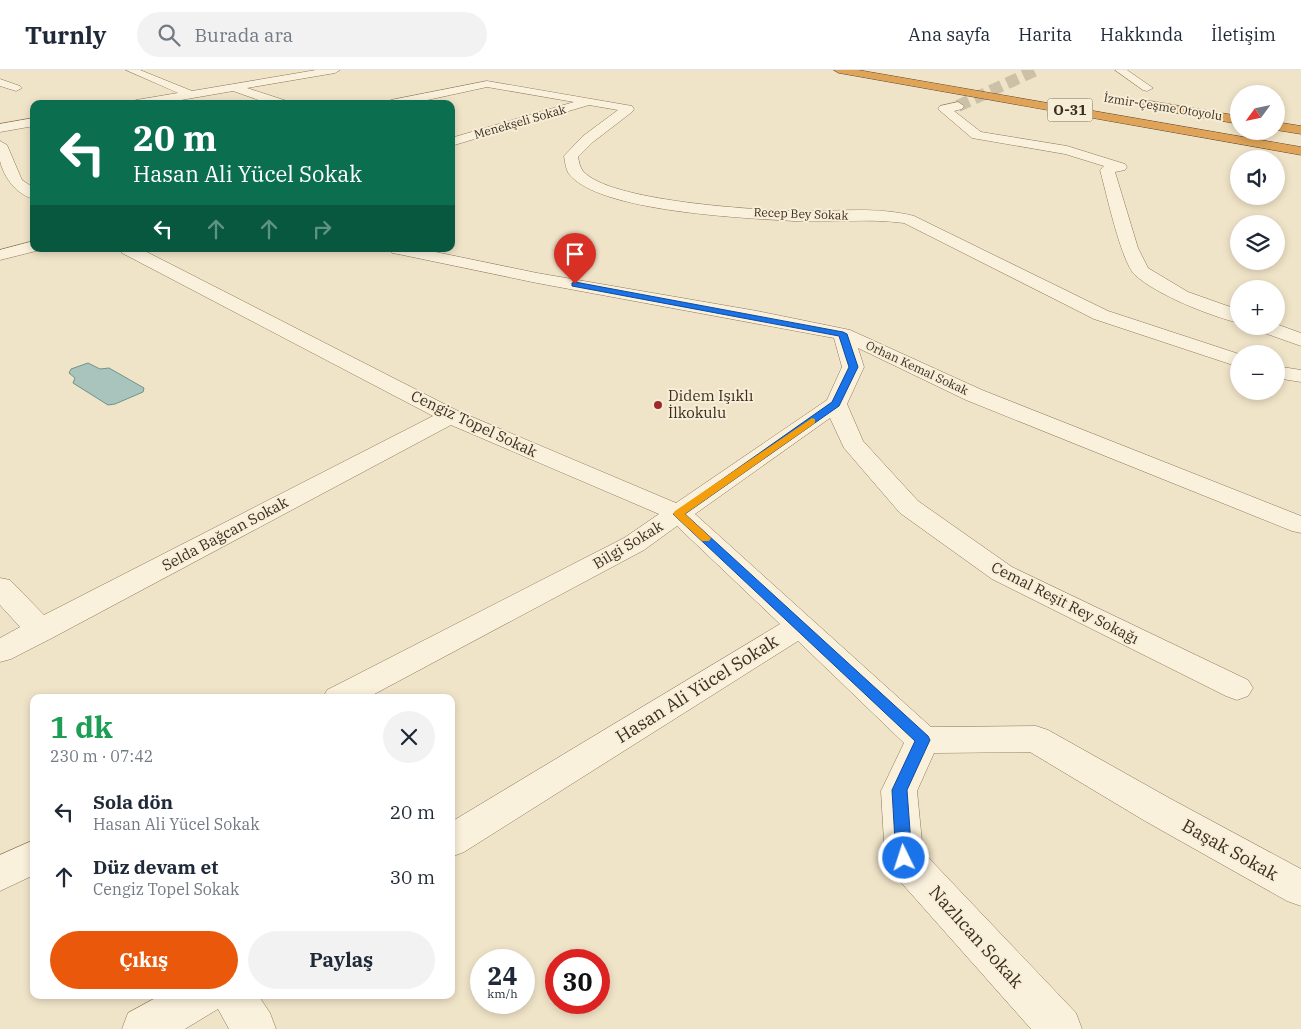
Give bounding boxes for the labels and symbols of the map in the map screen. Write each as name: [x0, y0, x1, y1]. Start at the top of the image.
north arrow: [1230, 85, 1285, 140]
street label: İzmir-Çeşme Otoyolu: [1103, 90, 1224, 123]
road number: O-31: [1048, 98, 1092, 122]
street label: Menekşeli Sokak: [472, 101, 568, 142]
street label: Recep Bey Sokak: [753, 204, 849, 223]
pin: [554, 233, 596, 284]
street label: Orhan Kemal Sokak: [863, 337, 971, 398]
street label: Cengiz Topel Sokak: [408, 386, 541, 461]
place label: Didem Işıklı İlkokulu: [668, 386, 754, 422]
marker: Didem Işıklı İlkokulu: [652, 399, 664, 411]
street label: Selda Bağcan Sokak: [158, 492, 291, 575]
street label: Bilgi Sokak: [589, 516, 667, 573]
street label: Cemal Reşit Rey Sokağı: [988, 557, 1142, 648]
street label: Hasan Ali Yücel Sokak: [611, 629, 783, 748]
street label: Başak Sokak: [1178, 814, 1283, 886]
position arrow: [877, 831, 929, 883]
street label: Nazlıcan Sokak: [924, 881, 1029, 993]
speed limit sign: 30: [545, 949, 610, 1014]

